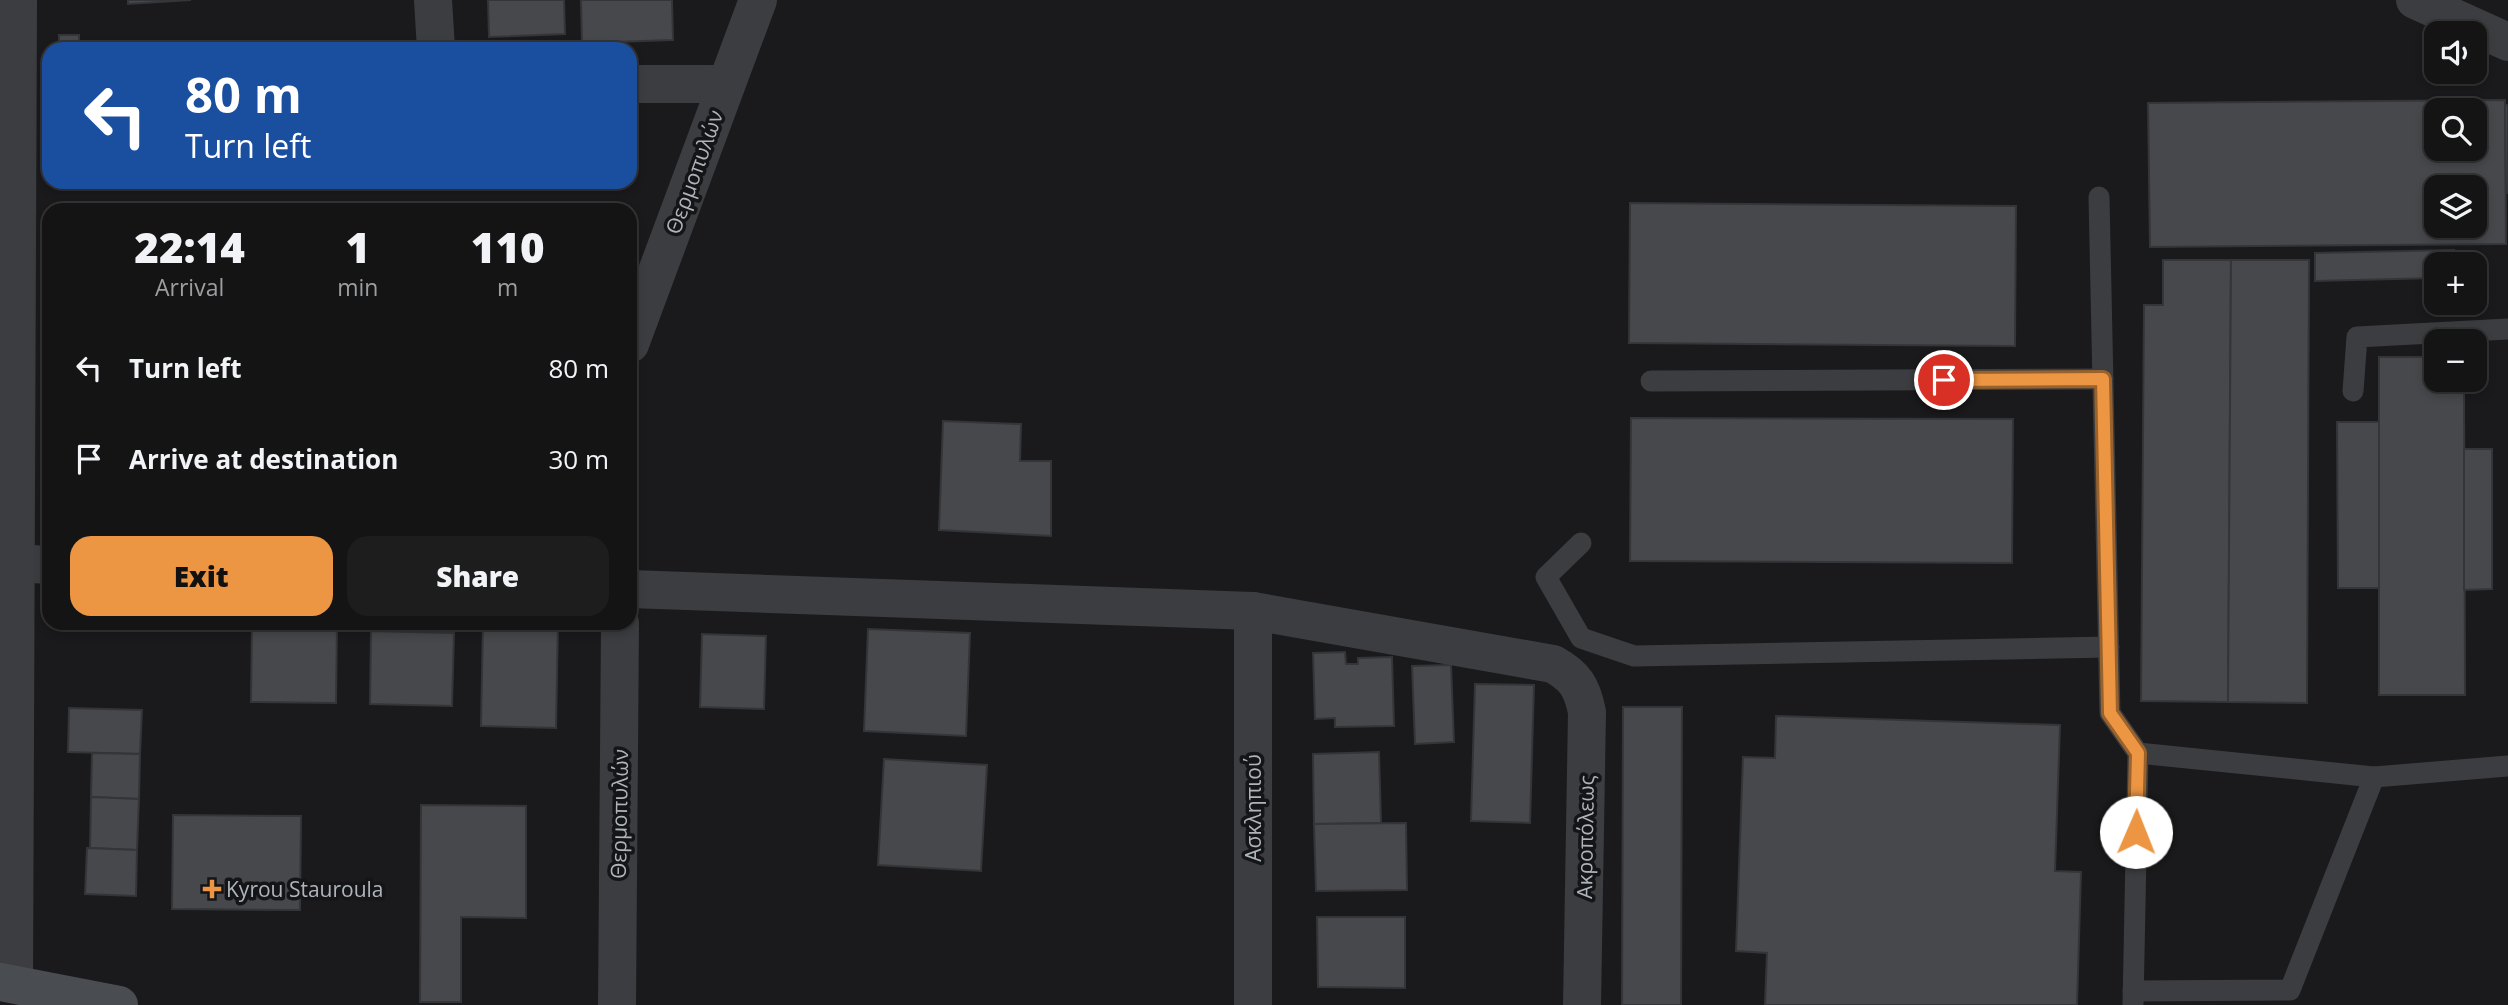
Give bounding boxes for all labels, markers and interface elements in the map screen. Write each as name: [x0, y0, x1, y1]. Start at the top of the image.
map controls: [2424, 21, 2487, 392]
button: sound: [2424, 21, 2487, 84]
text: 80 m: [185, 61, 302, 127]
icon: left: [70, 70, 161, 161]
button: search: [2424, 98, 2487, 161]
street label: Θερμοπυλών: [659, 106, 729, 238]
text: Turn left: [185, 124, 311, 167]
button: layers: [2424, 175, 2487, 238]
text: 22:14: [134, 218, 245, 275]
text: 1: [346, 218, 370, 275]
text: 110: [471, 218, 545, 275]
button: +: [2424, 252, 2487, 315]
text: Arrival: [155, 271, 224, 303]
text: min: [337, 271, 378, 303]
text: m: [497, 271, 518, 303]
button: −: [2424, 329, 2487, 392]
icon: left: [70, 349, 108, 387]
text: Turn left: [129, 350, 241, 386]
text: 80 m: [548, 350, 609, 386]
pin: [1914, 350, 1974, 410]
icon: arrive: [1925, 361, 1963, 399]
icon: arrive: [70, 440, 108, 478]
text: Arrive at destination: [129, 441, 398, 477]
text: 30 m: [548, 441, 609, 477]
button: Exit: [70, 536, 333, 616]
button: Share: [347, 536, 609, 616]
street label: Θερμοπυλών: [604, 749, 634, 879]
street label: Ασκληπιού: [1239, 754, 1267, 862]
street label: Ακροπόλεως: [1570, 775, 1600, 899]
position arrow: [2099, 795, 2173, 869]
place label: Kyrou Stauroula: [226, 875, 384, 903]
marker: Kyrou Stauroula: [204, 881, 220, 897]

